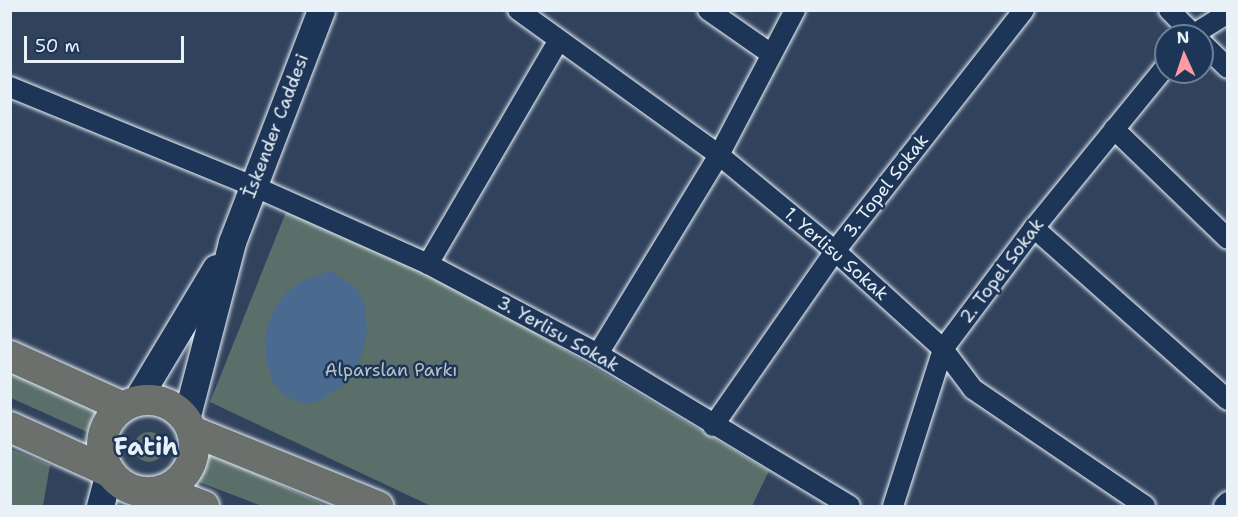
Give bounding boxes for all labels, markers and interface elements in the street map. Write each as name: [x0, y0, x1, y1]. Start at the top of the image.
scale bar: [27, 24, 188, 62]
north arrow: [1154, 24, 1214, 84]
text: N: [1176, 27, 1190, 48]
text: 50 m: [35, 34, 80, 58]
street label: İskender Caddesi: [239, 51, 313, 201]
street label: 3. Topel Sokak: [839, 130, 933, 242]
street label: 1. Yerlisu Sokak: [780, 203, 892, 305]
street label: 2. Topel Sokak: [955, 214, 1049, 328]
street label: 3. Yerlisu Sokak: [493, 292, 623, 376]
park label: Alparslan Parkı: [325, 359, 457, 381]
district label: Fatih: [114, 434, 178, 462]

